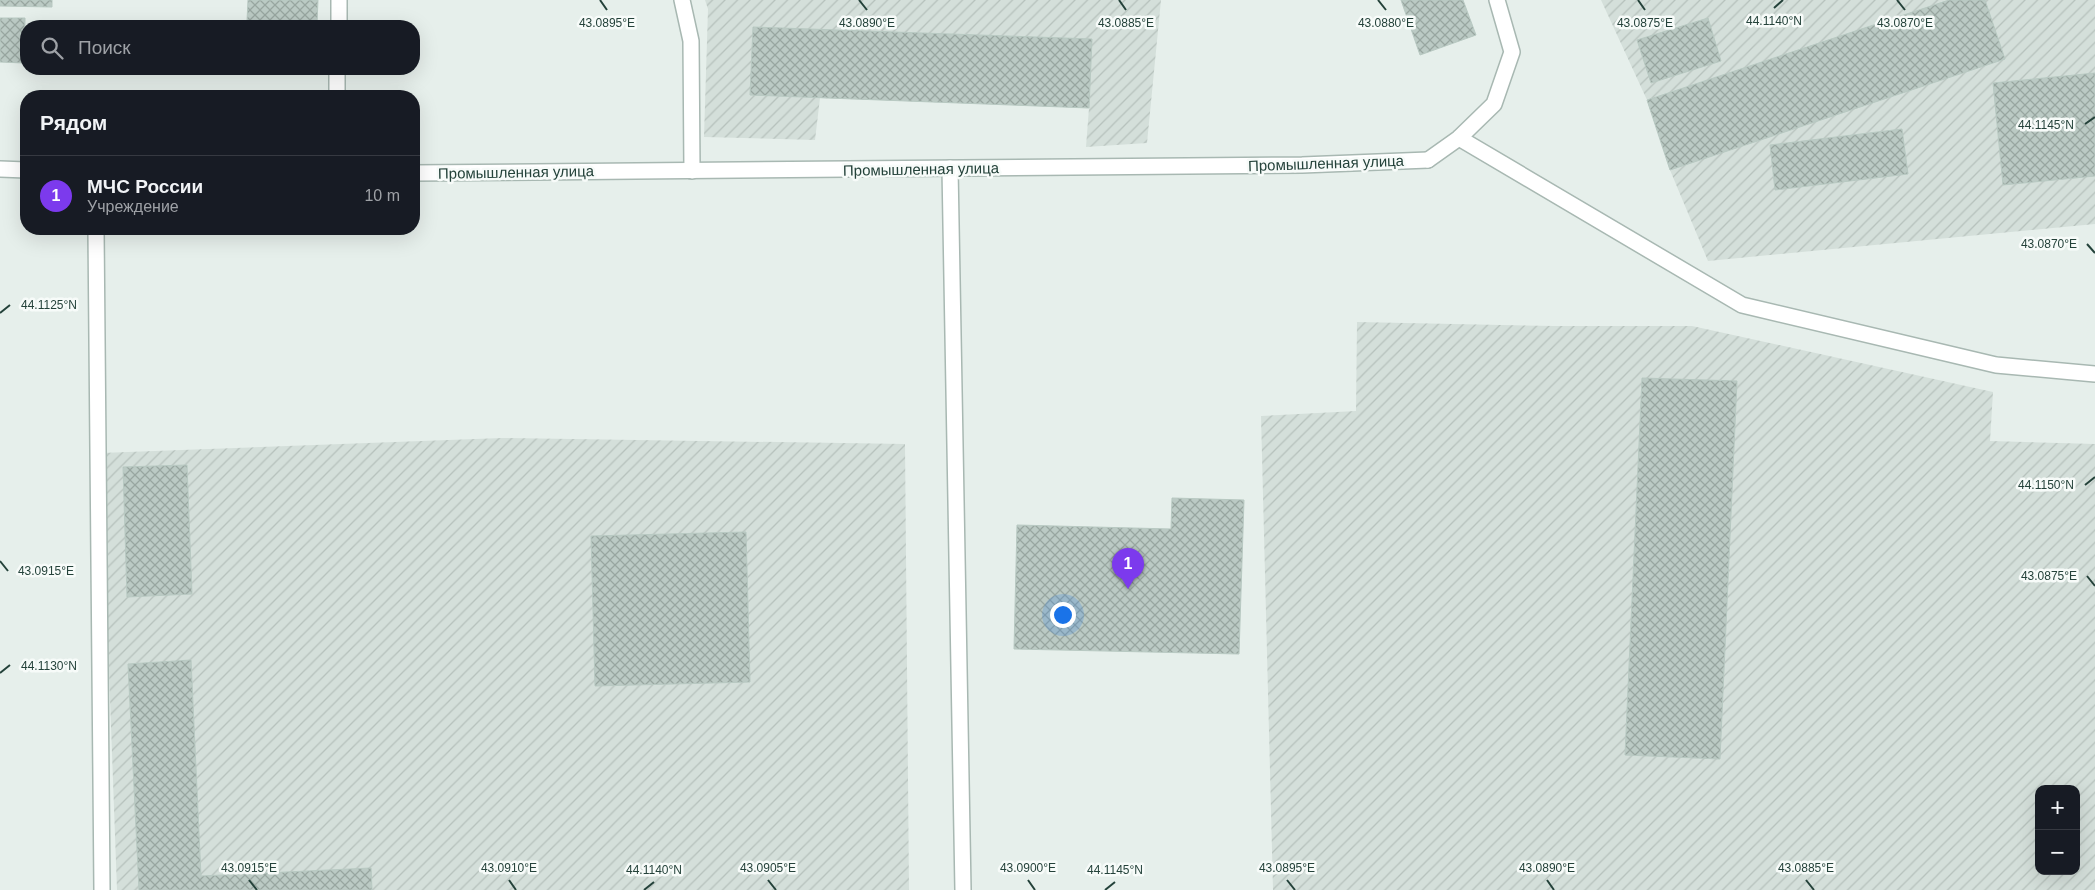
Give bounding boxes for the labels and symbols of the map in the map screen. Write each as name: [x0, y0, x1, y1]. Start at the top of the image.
text: 44.1140°N: [1746, 14, 1802, 28]
text: 43.0895°E: [579, 16, 635, 30]
text: 43.0890°E: [839, 16, 895, 30]
text: 43.0885°E: [1098, 16, 1154, 30]
text: 43.0880°E: [1358, 16, 1414, 30]
text: 43.0875°E: [1617, 16, 1673, 30]
text: 43.0870°E: [1877, 16, 1933, 30]
text: 44.1145°N: [2018, 118, 2074, 132]
street label: Промышленная улица: [1248, 152, 1405, 174]
street label: Промышленная улица: [843, 159, 1000, 179]
street label: Промышленная улица: [438, 162, 595, 182]
text: 43.0870°E: [2021, 237, 2077, 251]
text: 44.1125°N: [21, 298, 77, 312]
text: 44.1150°N: [2018, 478, 2074, 492]
pin: 1: [1112, 548, 1144, 589]
text: 43.0915°E: [18, 564, 74, 578]
text: 43.0875°E: [2021, 569, 2077, 583]
your location: [1050, 602, 1076, 628]
text: 44.1130°N: [21, 659, 77, 673]
text: 43.0915°E: [221, 861, 277, 875]
text: 43.0910°E: [481, 861, 537, 875]
text: 43.0905°E: [740, 861, 796, 875]
text: 43.0900°E: [1000, 861, 1056, 875]
text: 43.0895°E: [1259, 861, 1315, 875]
text: 43.0890°E: [1519, 861, 1575, 875]
text: 43.0885°E: [1778, 861, 1834, 875]
text: 44.1140°N: [626, 863, 682, 877]
text: 44.1145°N: [1087, 863, 1143, 877]

